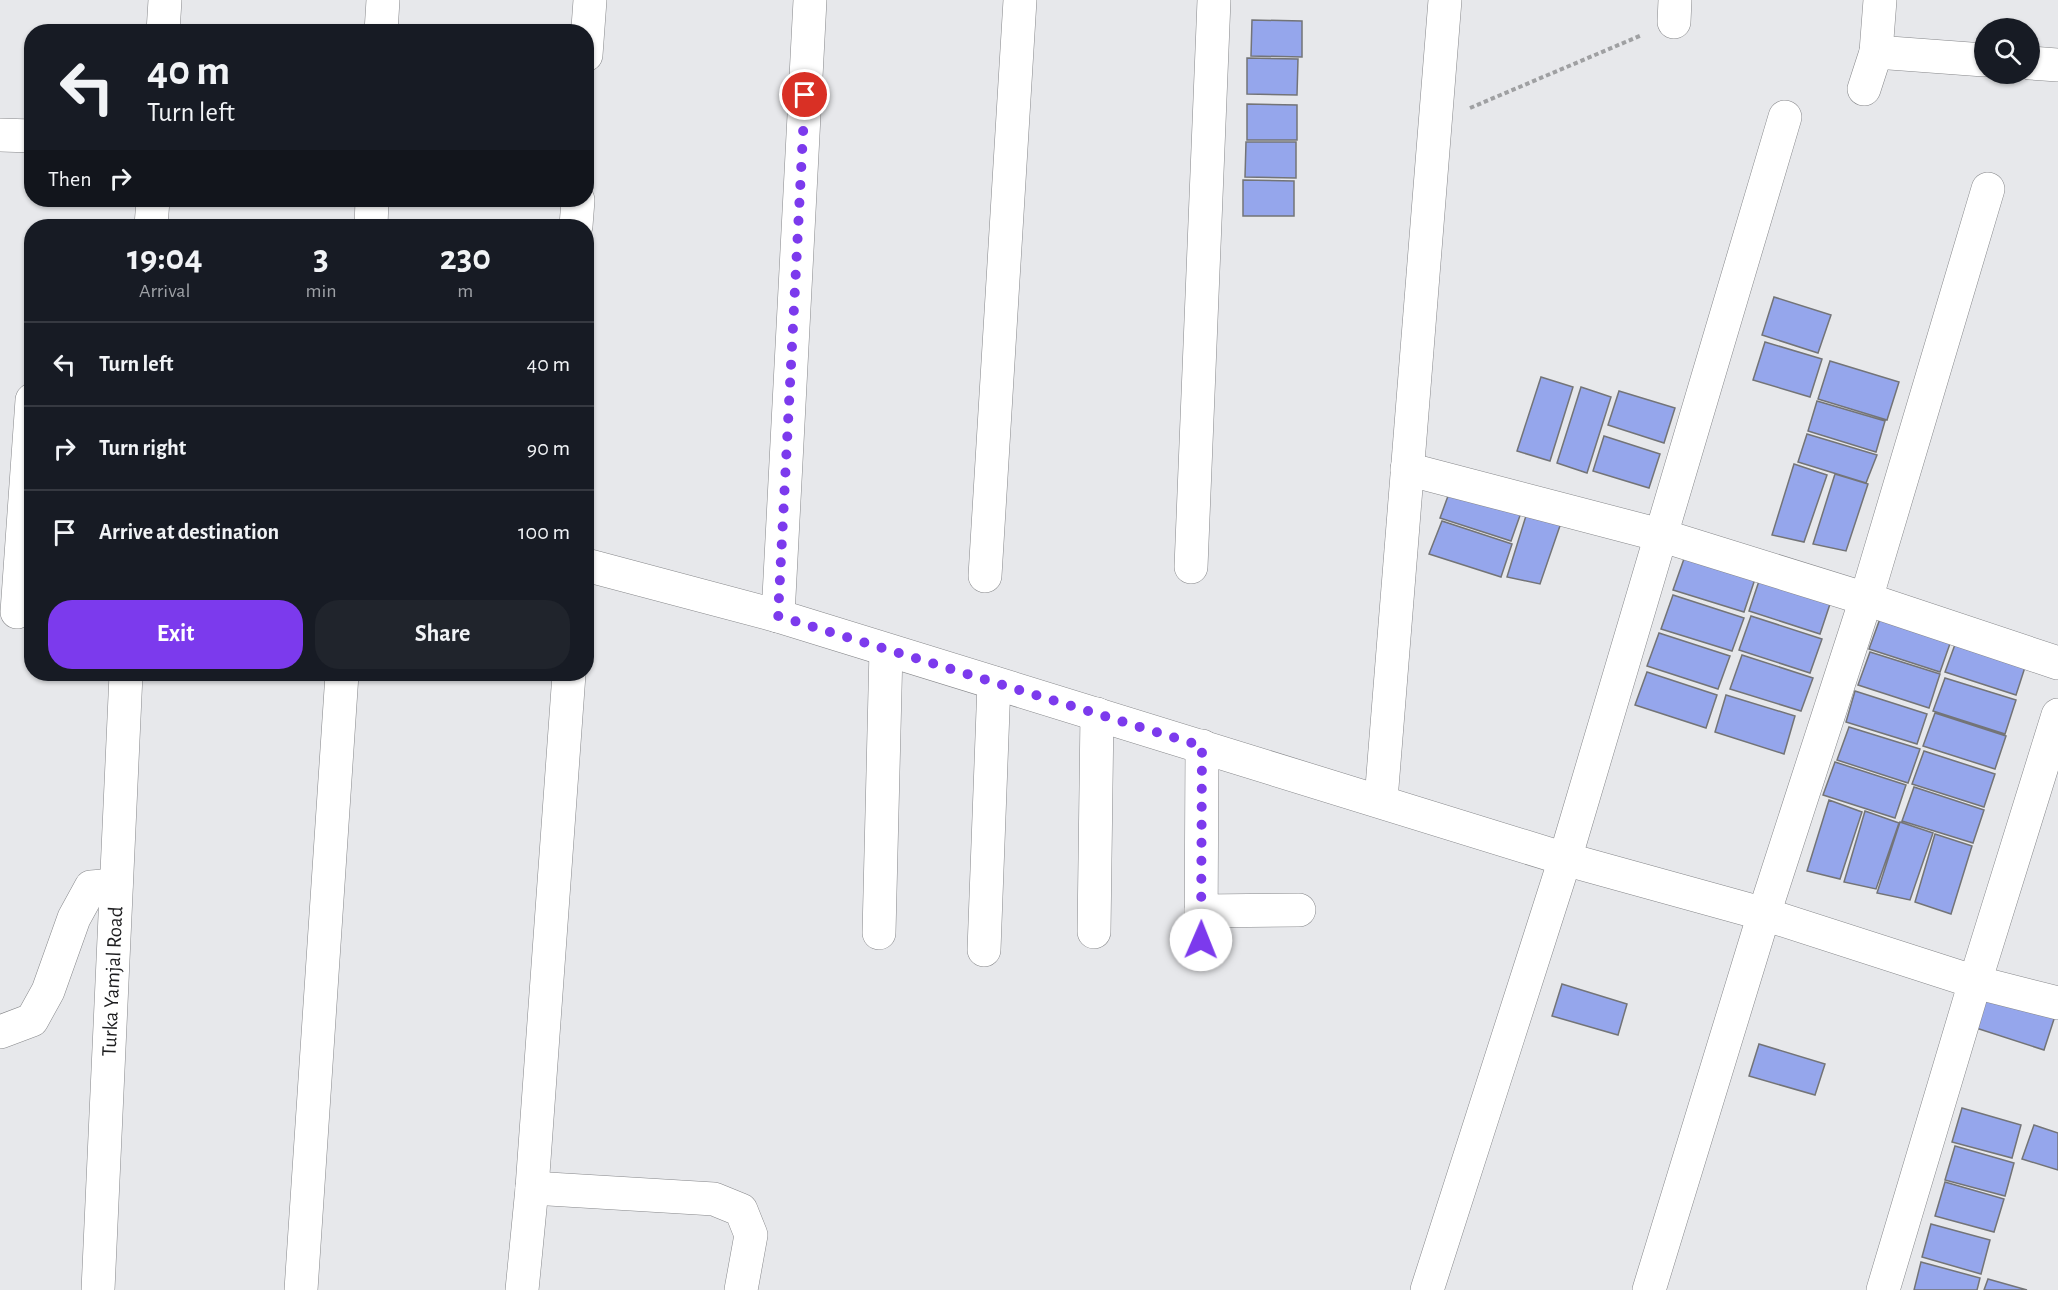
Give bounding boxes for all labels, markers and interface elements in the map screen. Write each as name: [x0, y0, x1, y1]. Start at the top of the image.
map controls: [1974, 18, 2040, 84]
button: search: [1974, 18, 2040, 84]
icon: left: [48, 48, 126, 126]
text: 40 m: [147, 50, 230, 92]
pin: [779, 69, 830, 120]
icon: arrive: [788, 78, 821, 111]
text: Turn left: [147, 99, 235, 126]
icon: right: [104, 162, 137, 195]
text: Then: [48, 168, 92, 190]
text: 19:04: [127, 240, 203, 276]
text: 3: [313, 240, 329, 276]
text: 230: [440, 240, 491, 276]
text: Arrival: [139, 281, 190, 301]
text: min: [306, 281, 337, 301]
text: m: [457, 281, 473, 301]
icon: left: [48, 348, 81, 381]
text: Turn left: [99, 353, 173, 375]
text: 40 m: [527, 353, 570, 375]
icon: right: [48, 432, 81, 465]
text: Turn right: [99, 437, 186, 459]
text: 90 m: [527, 437, 570, 459]
icon: arrive: [48, 516, 81, 549]
text: Arrive at destination: [99, 521, 279, 543]
text: 100 m: [518, 521, 570, 543]
button: Exit: [48, 600, 303, 669]
button: Share: [315, 600, 570, 669]
street label: Turka Yamjal Road: [98, 906, 126, 1057]
position arrow: [1169, 908, 1233, 972]

